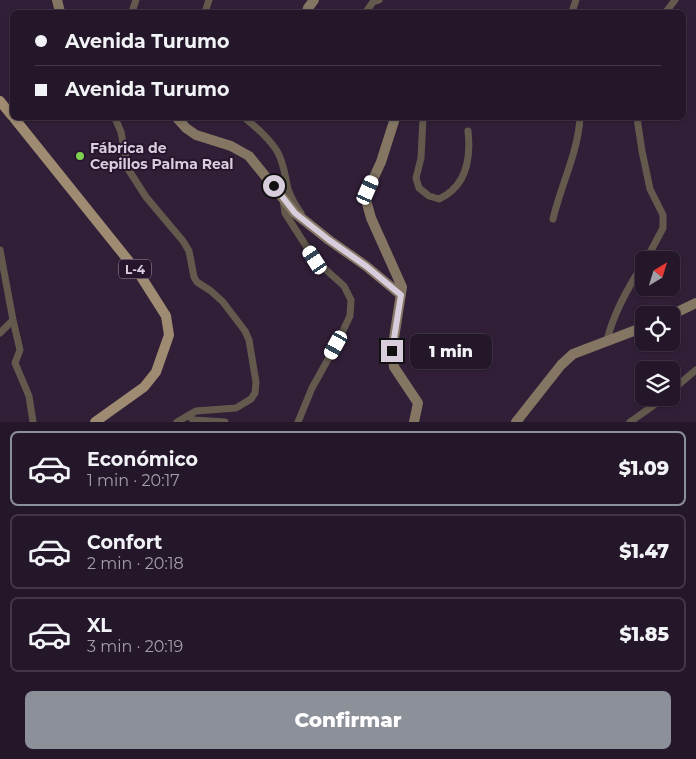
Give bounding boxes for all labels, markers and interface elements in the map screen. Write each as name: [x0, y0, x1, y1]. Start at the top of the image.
text: Avenida Turumo: [65, 30, 229, 53]
text: Avenida Turumo: [65, 78, 229, 101]
place label: Fábrica de Cepillos Palma Real: [90, 139, 234, 173]
marker: Fábrica de Cepillos Palma Real: [74, 150, 86, 162]
car: [355, 173, 380, 207]
route start: [263, 175, 285, 197]
car: [300, 243, 329, 277]
north arrow: [635, 251, 680, 296]
map controls: [635, 251, 680, 406]
road number: L-4: [119, 260, 151, 278]
button: locate: [635, 306, 680, 351]
car: [322, 328, 349, 362]
callout: 1 min: [410, 334, 492, 368]
route end: [381, 340, 403, 362]
text: 1 min: [429, 342, 473, 361]
button: layers: [635, 361, 680, 406]
icon: car: [27, 446, 72, 491]
text: Económico: [87, 448, 198, 471]
text: $1.09: [619, 457, 669, 480]
text: 1 min · 20:17: [87, 471, 180, 490]
icon: car: [27, 529, 72, 574]
text: Confort: [87, 531, 162, 554]
text: $1.47: [619, 540, 669, 563]
text: 2 min · 20:18: [87, 554, 184, 573]
icon: car: [27, 612, 72, 657]
text: XL: [87, 614, 112, 637]
text: $1.85: [619, 623, 669, 646]
text: 3 min · 20:19: [87, 637, 183, 656]
button: Confirmar: [25, 691, 671, 749]

